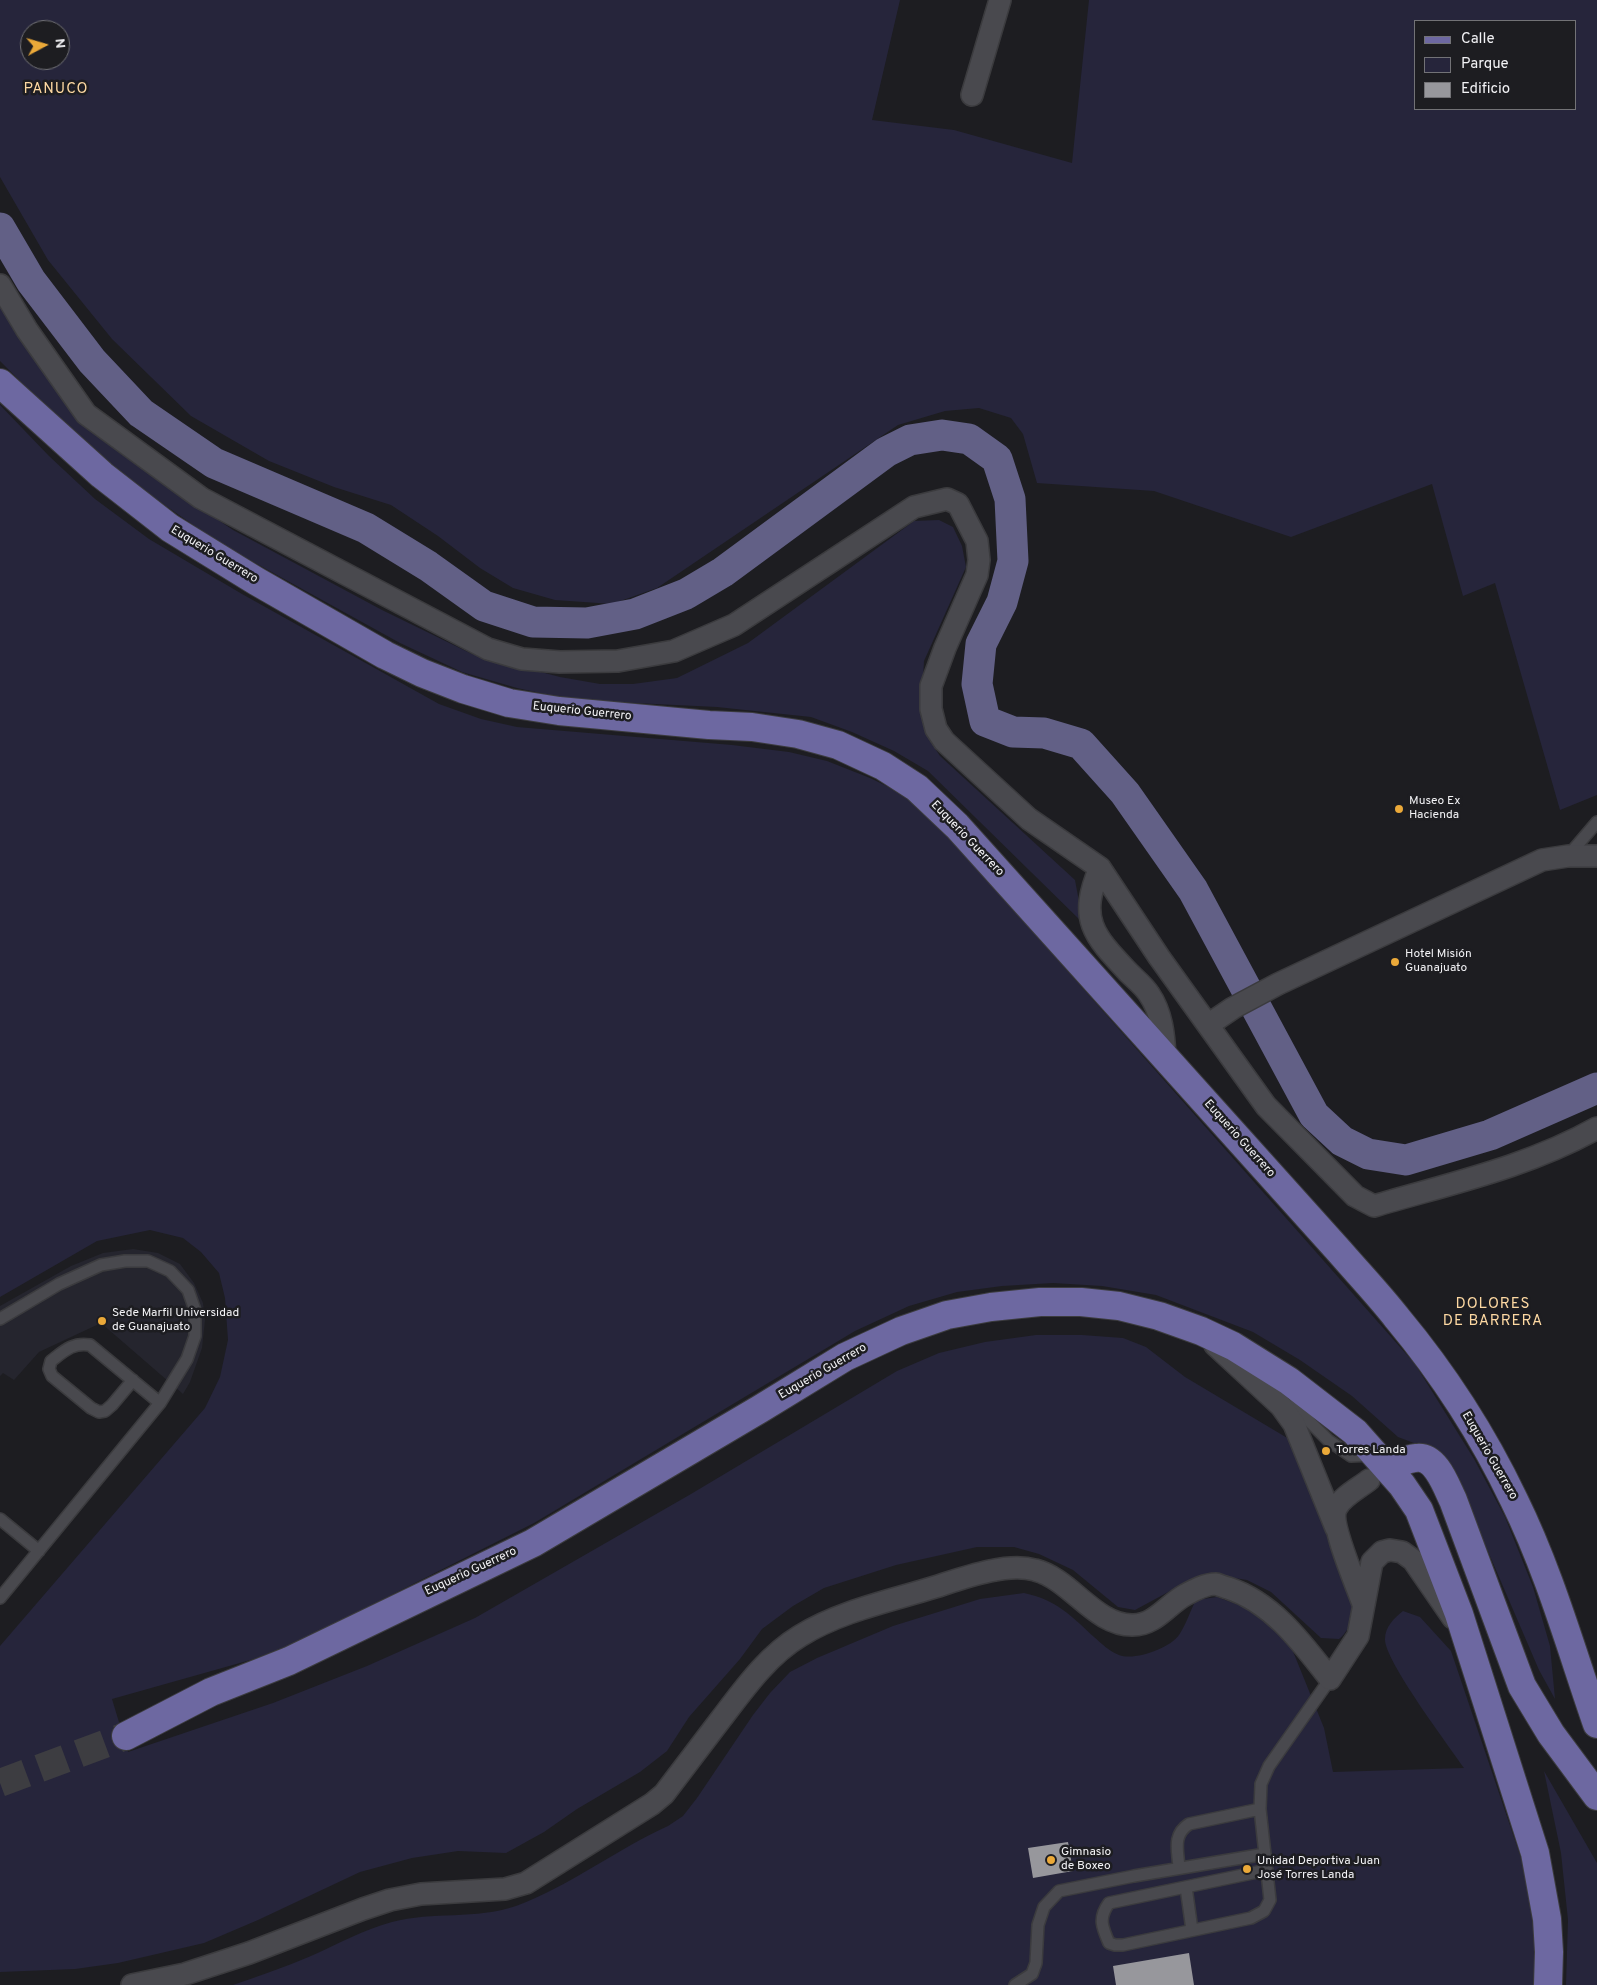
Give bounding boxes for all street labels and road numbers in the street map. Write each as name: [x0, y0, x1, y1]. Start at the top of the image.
street label: Euquerio Guerrero: [168, 523, 260, 587]
street label: Euquerio Guerrero: [532, 700, 632, 724]
street label: Euquerio Guerrero: [927, 798, 1007, 880]
street label: Euquerio Guerrero: [1200, 1097, 1278, 1181]
street label: Euquerio Guerrero: [776, 1341, 870, 1403]
street label: Euquerio Guerrero: [1458, 1409, 1520, 1503]
street label: Euquerio Guerrero: [423, 1545, 519, 1599]

